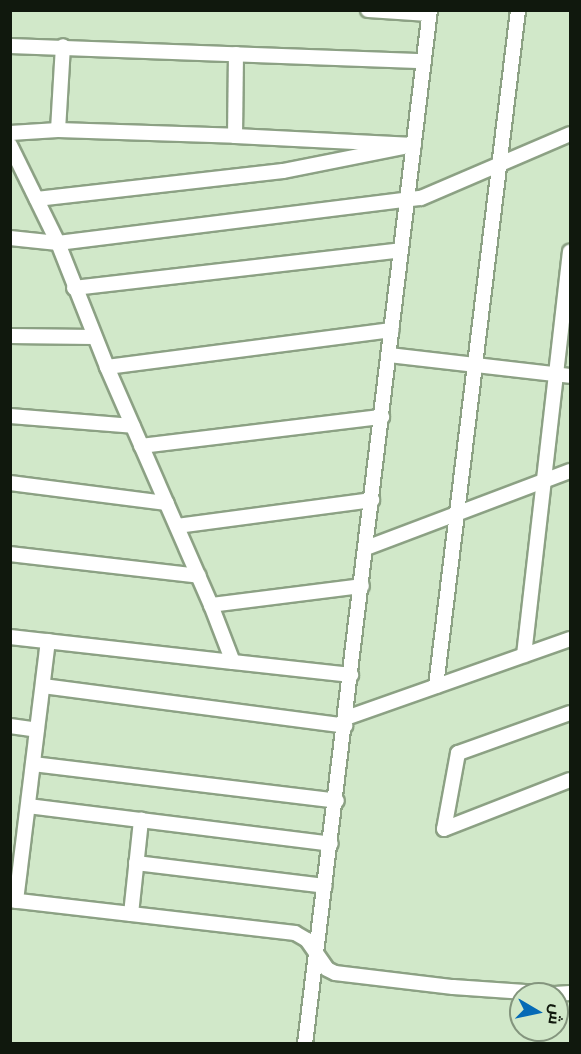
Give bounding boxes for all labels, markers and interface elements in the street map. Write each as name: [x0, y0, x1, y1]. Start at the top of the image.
north arrow: [509, 982, 569, 1042]
text: ش: [544, 1003, 566, 1026]

